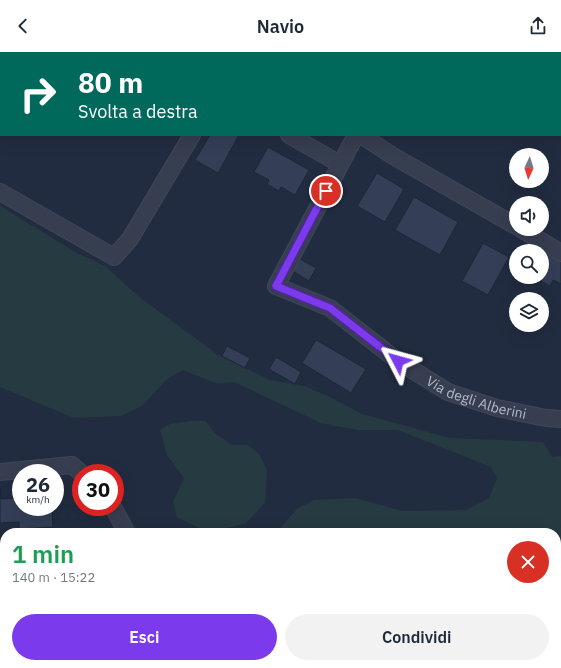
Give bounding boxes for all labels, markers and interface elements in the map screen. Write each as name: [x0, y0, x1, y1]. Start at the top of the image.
icon: back: [12, 15, 34, 37]
text: Navio: [257, 15, 304, 38]
icon: share: [527, 15, 549, 37]
text: 80 m: [78, 64, 143, 101]
icon: right: [12, 68, 64, 120]
text: Svolta a destra: [78, 100, 198, 123]
north arrow: [509, 148, 549, 188]
map controls: [509, 148, 549, 332]
pin: [309, 174, 343, 208]
icon: arrive: [315, 180, 337, 202]
button: sound: [509, 196, 549, 236]
button: search: [509, 244, 549, 284]
button: layers: [509, 292, 549, 332]
position arrow: [377, 340, 419, 382]
street label: Via degli Alberini: [423, 372, 528, 423]
speed limit sign: 30: [72, 464, 124, 516]
text: 26: [26, 471, 50, 498]
text: km/h: [26, 493, 50, 506]
text: 1 min: [12, 538, 74, 570]
button: close: [507, 541, 549, 583]
text: 140 m · 15:22: [12, 569, 95, 586]
button: Esci: [12, 614, 277, 660]
button: Condividi: [285, 614, 549, 660]

